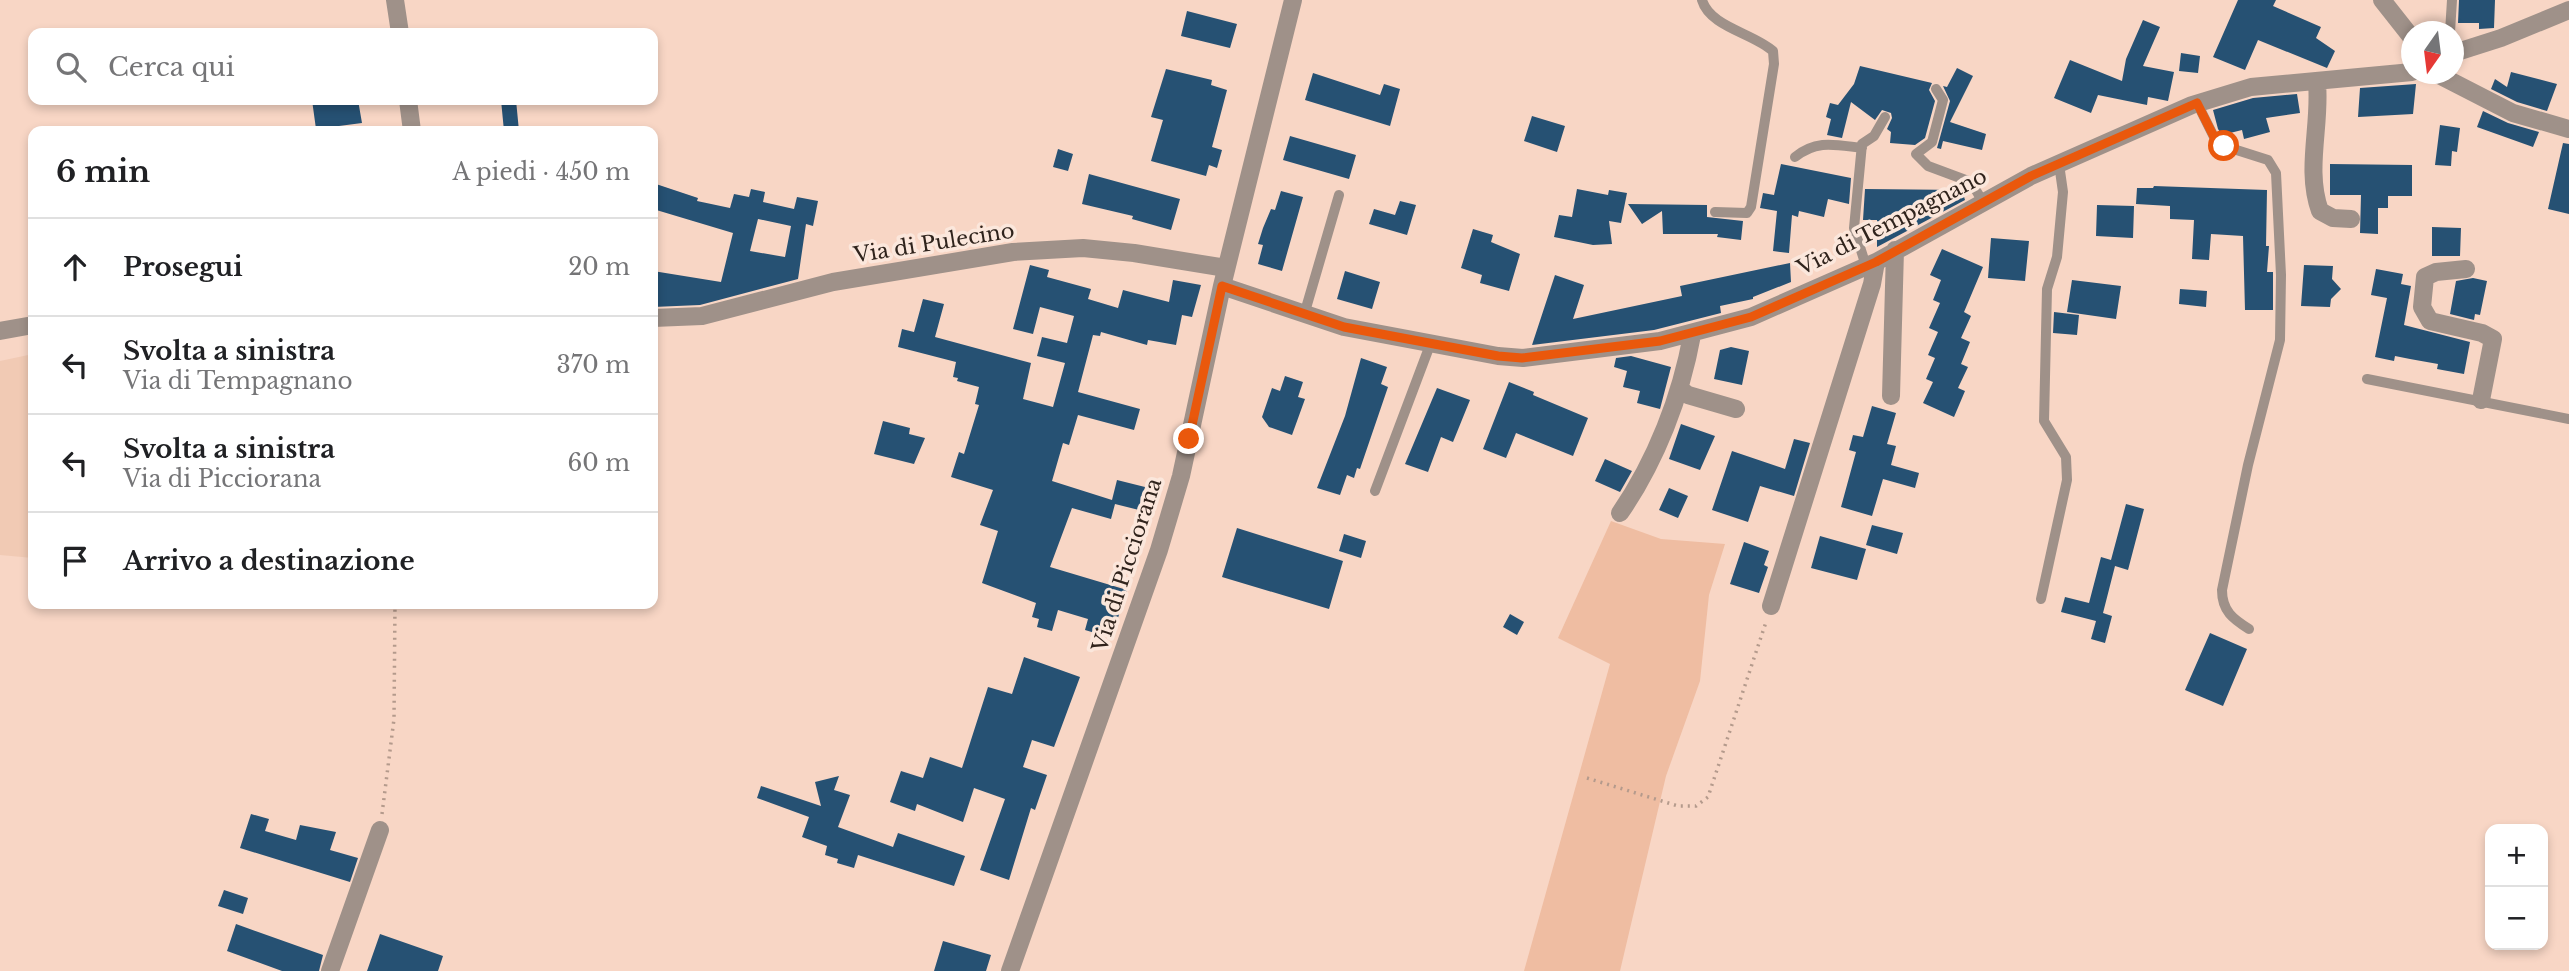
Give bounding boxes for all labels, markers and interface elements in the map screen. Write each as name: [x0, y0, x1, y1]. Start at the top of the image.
north arrow: [2401, 21, 2464, 84]
search box: [28, 28, 658, 105]
icon: search: [52, 48, 90, 86]
text: Cerca qui: [108, 51, 235, 83]
route start: [2208, 130, 2239, 161]
text: 6 min: [56, 153, 150, 190]
text: A piedi · 450 m: [453, 158, 630, 186]
street label: Via di Tempagnano: [1792, 163, 1991, 282]
street label: Via di Pulecino: [851, 217, 1016, 269]
icon: ahead: [56, 248, 94, 286]
text: Prosegui: [123, 251, 243, 283]
text: 20 m: [568, 253, 630, 281]
text: Svolta a sinistra: [123, 335, 335, 367]
icon: left: [56, 346, 94, 384]
text: 370 m: [557, 351, 630, 379]
text: Via di Tempagnano: [123, 367, 353, 395]
route end: [1173, 423, 1204, 454]
text: Svolta a sinistra: [123, 433, 335, 465]
icon: left: [56, 444, 94, 482]
text: 60 m: [568, 449, 630, 477]
text: Via di Picciorana: [123, 465, 321, 493]
street label: Via di Picciorana: [1086, 475, 1167, 656]
icon: arrive: [56, 542, 94, 580]
text: Arrivo a destinazione: [123, 545, 415, 577]
map controls: [2485, 824, 2548, 950]
button: +: [2485, 824, 2548, 887]
button: −: [2485, 887, 2548, 950]

